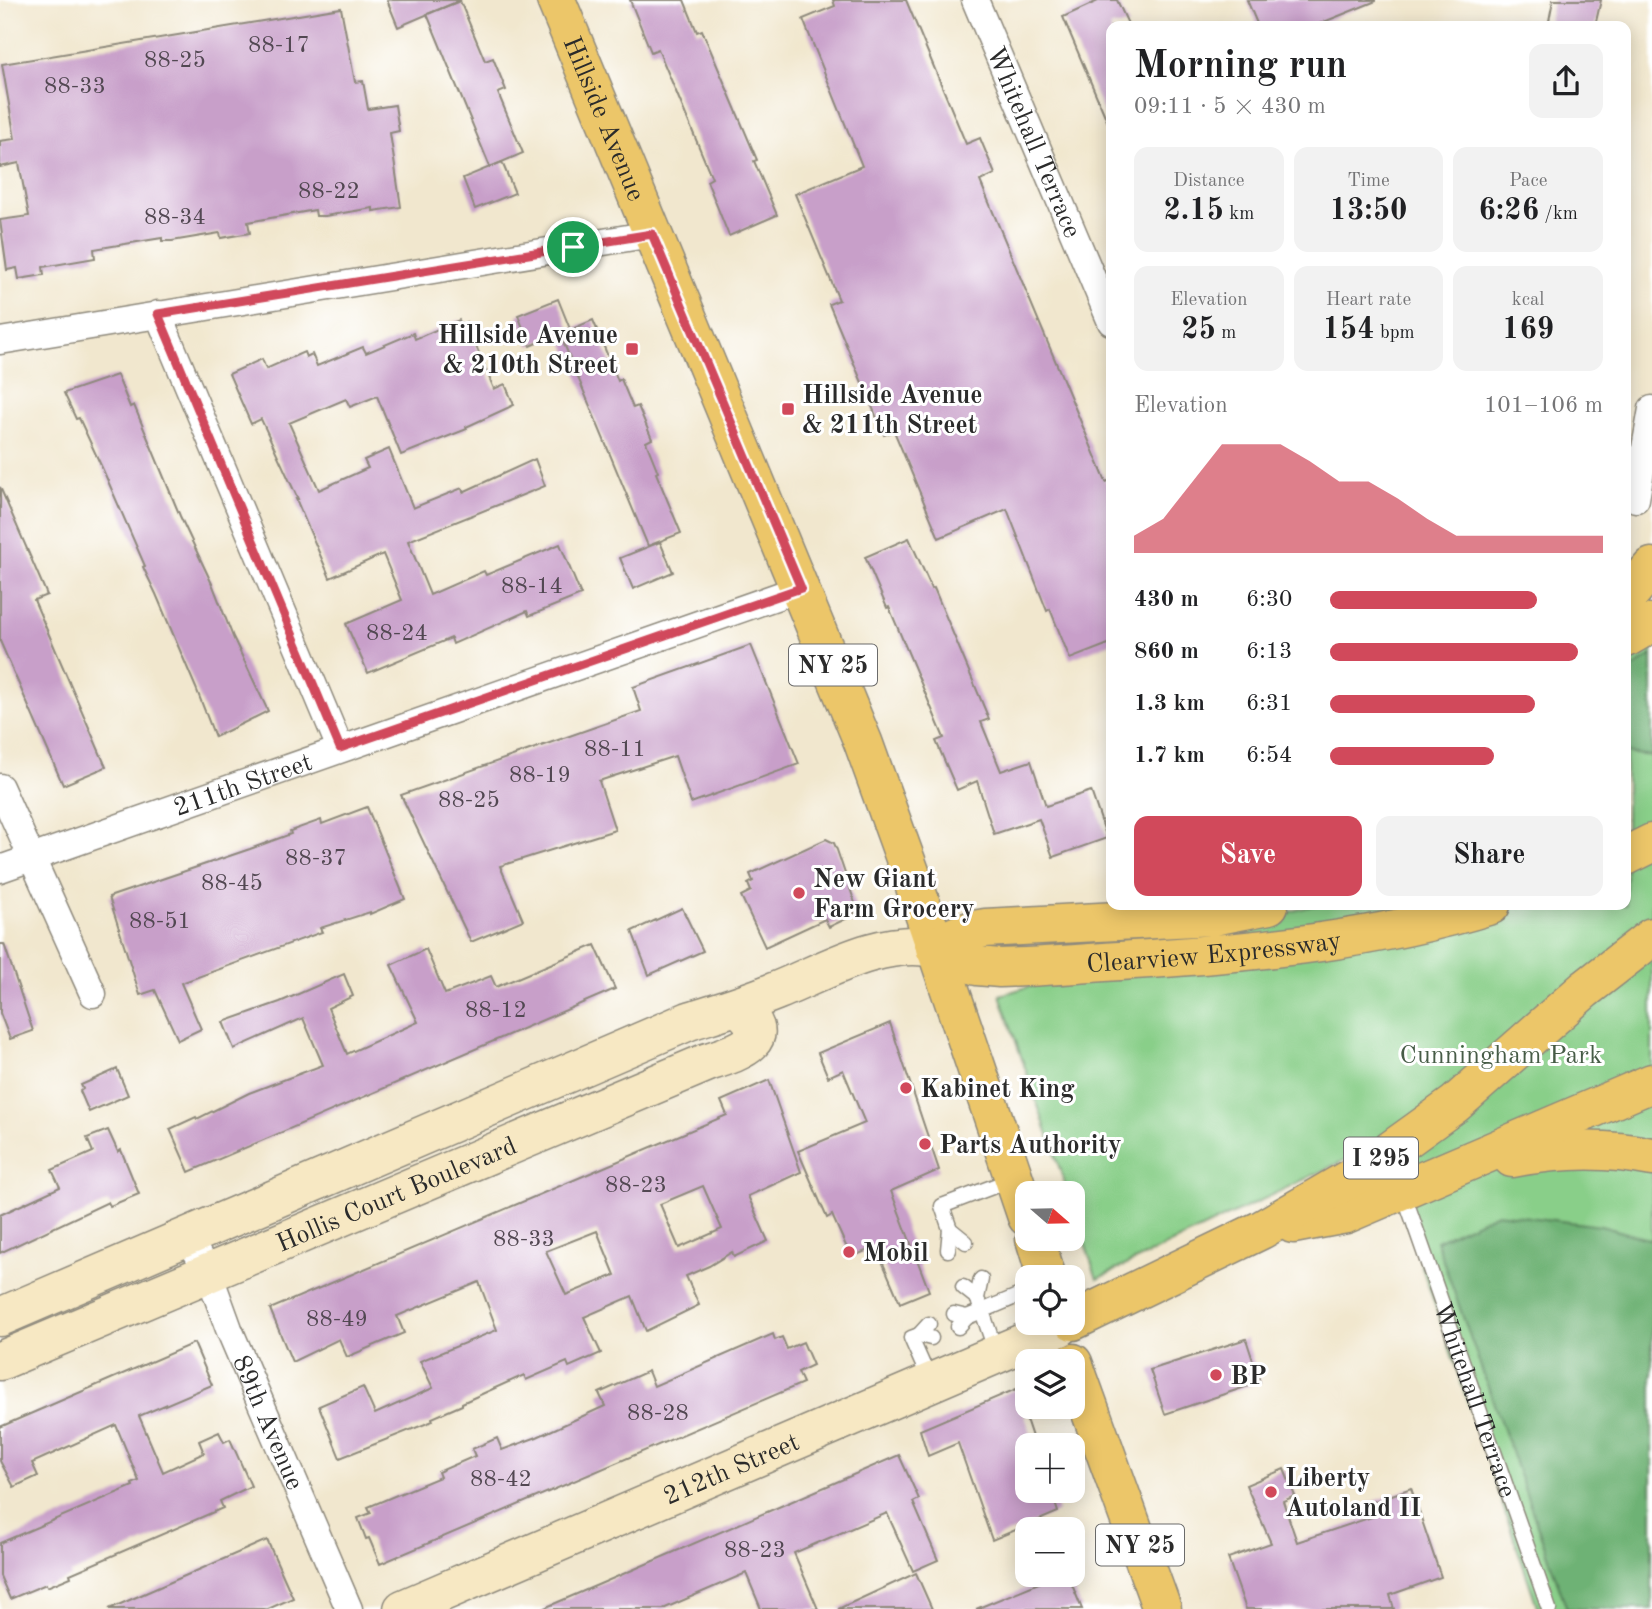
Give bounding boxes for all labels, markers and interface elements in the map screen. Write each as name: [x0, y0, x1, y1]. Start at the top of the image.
street label: Hillside Avenue: [558, 33, 649, 205]
house number: 88-17: [248, 34, 310, 57]
street label: Whitehall Terrace: [981, 43, 1085, 242]
button: share: [1529, 44, 1603, 118]
text: Morning run: [1134, 48, 1347, 86]
house number: 88-25: [144, 49, 206, 72]
house number: 88-33: [44, 75, 106, 98]
text: 09:11 · 5 × 430 m: [1134, 95, 1326, 118]
text: Distance: [1173, 172, 1245, 191]
text: Time: [1347, 172, 1390, 191]
text: Pace: [1509, 172, 1547, 191]
house number: 88-22: [298, 180, 360, 203]
text: 2.15: [1163, 196, 1224, 226]
text: 13:50: [1329, 196, 1407, 226]
text: 6:26: [1478, 196, 1539, 226]
text: km: [1224, 205, 1254, 224]
text: /km: [1539, 205, 1578, 224]
house number: 88-34: [144, 206, 206, 229]
pin: [543, 217, 603, 277]
icon: arrive: [554, 228, 592, 266]
text: Elevation: [1170, 291, 1247, 310]
text: Heart rate: [1326, 291, 1411, 310]
text: kcal: [1512, 291, 1545, 310]
text: 25: [1181, 315, 1216, 345]
text: 154: [1322, 315, 1375, 345]
text: 169: [1502, 315, 1554, 345]
place label: Hillside Avenue & 210th Street: [437, 323, 618, 379]
text: m: [1216, 324, 1236, 343]
text: bpm: [1375, 324, 1415, 343]
marker: Hillside Avenue & 210th Street: [624, 341, 640, 357]
place label: Hillside Avenue & 211th Street: [802, 383, 983, 439]
text: Elevation: [1134, 394, 1228, 417]
text: 101–106 m: [1484, 394, 1603, 417]
marker: Hillside Avenue & 211th Street: [780, 401, 796, 417]
house number: 88-14: [501, 575, 563, 598]
text: 430 m: [1134, 588, 1199, 611]
text: 6:30: [1246, 588, 1292, 611]
house number: 88-24: [366, 622, 428, 645]
text: 860 m: [1134, 640, 1199, 663]
text: 6:13: [1246, 640, 1292, 663]
road number: NY 25: [789, 644, 877, 686]
text: 1.3 km: [1134, 692, 1205, 715]
text: 6:31: [1246, 692, 1292, 715]
house number: 88-11: [584, 738, 646, 761]
text: 1.7 km: [1134, 744, 1205, 767]
text: 6:54: [1246, 744, 1292, 767]
street label: 211th Street: [171, 750, 316, 822]
house number: 88-19: [509, 764, 571, 787]
house number: 88-25: [438, 789, 500, 812]
button: Save: [1134, 816, 1362, 896]
button: Share: [1376, 816, 1603, 896]
house number: 88-37: [285, 847, 347, 870]
place label: New Giant Farm Grocery: [813, 867, 975, 923]
house number: 88-45: [201, 872, 263, 895]
marker: New Giant Farm Grocery: [791, 885, 807, 901]
house number: 88-51: [129, 910, 191, 933]
street label: Clearview Expressway: [1086, 928, 1343, 978]
house number: 88-12: [465, 999, 527, 1022]
park label: Cunningham Park: [1400, 1043, 1602, 1069]
place label: Kabinet King: [920, 1077, 1075, 1103]
marker: Kabinet King: [898, 1080, 914, 1096]
street label: Hollis Court Boulevard: [273, 1133, 521, 1258]
place label: Parts Authority: [939, 1133, 1122, 1159]
marker: Parts Authority: [917, 1136, 933, 1152]
road number: I 295: [1344, 1138, 1418, 1178]
house number: 88-23: [605, 1174, 667, 1197]
north arrow: [1015, 1181, 1085, 1251]
map controls: [1015, 1181, 1085, 1587]
house number: 88-33: [493, 1228, 555, 1251]
place label: Mobil: [863, 1241, 929, 1267]
marker: Mobil: [841, 1244, 857, 1260]
button: locate: [1015, 1265, 1085, 1335]
street label: Whitehall Terrace: [1428, 1299, 1520, 1501]
house number: 88-49: [306, 1308, 368, 1331]
button: layers: [1015, 1349, 1085, 1419]
street label: 89th Avenue: [227, 1352, 307, 1494]
place label: BP: [1230, 1364, 1267, 1390]
marker: BP: [1208, 1367, 1224, 1383]
house number: 88-28: [627, 1402, 689, 1425]
street label: 212th Street: [660, 1430, 803, 1511]
button: +: [1015, 1433, 1085, 1503]
place label: Liberty Autoland II: [1285, 1466, 1421, 1522]
house number: 88-42: [470, 1468, 532, 1491]
marker: Liberty Autoland II: [1263, 1484, 1279, 1500]
button: −: [1015, 1517, 1085, 1587]
road number: NY 25: [1096, 1525, 1184, 1566]
house number: 88-23: [724, 1539, 786, 1562]

